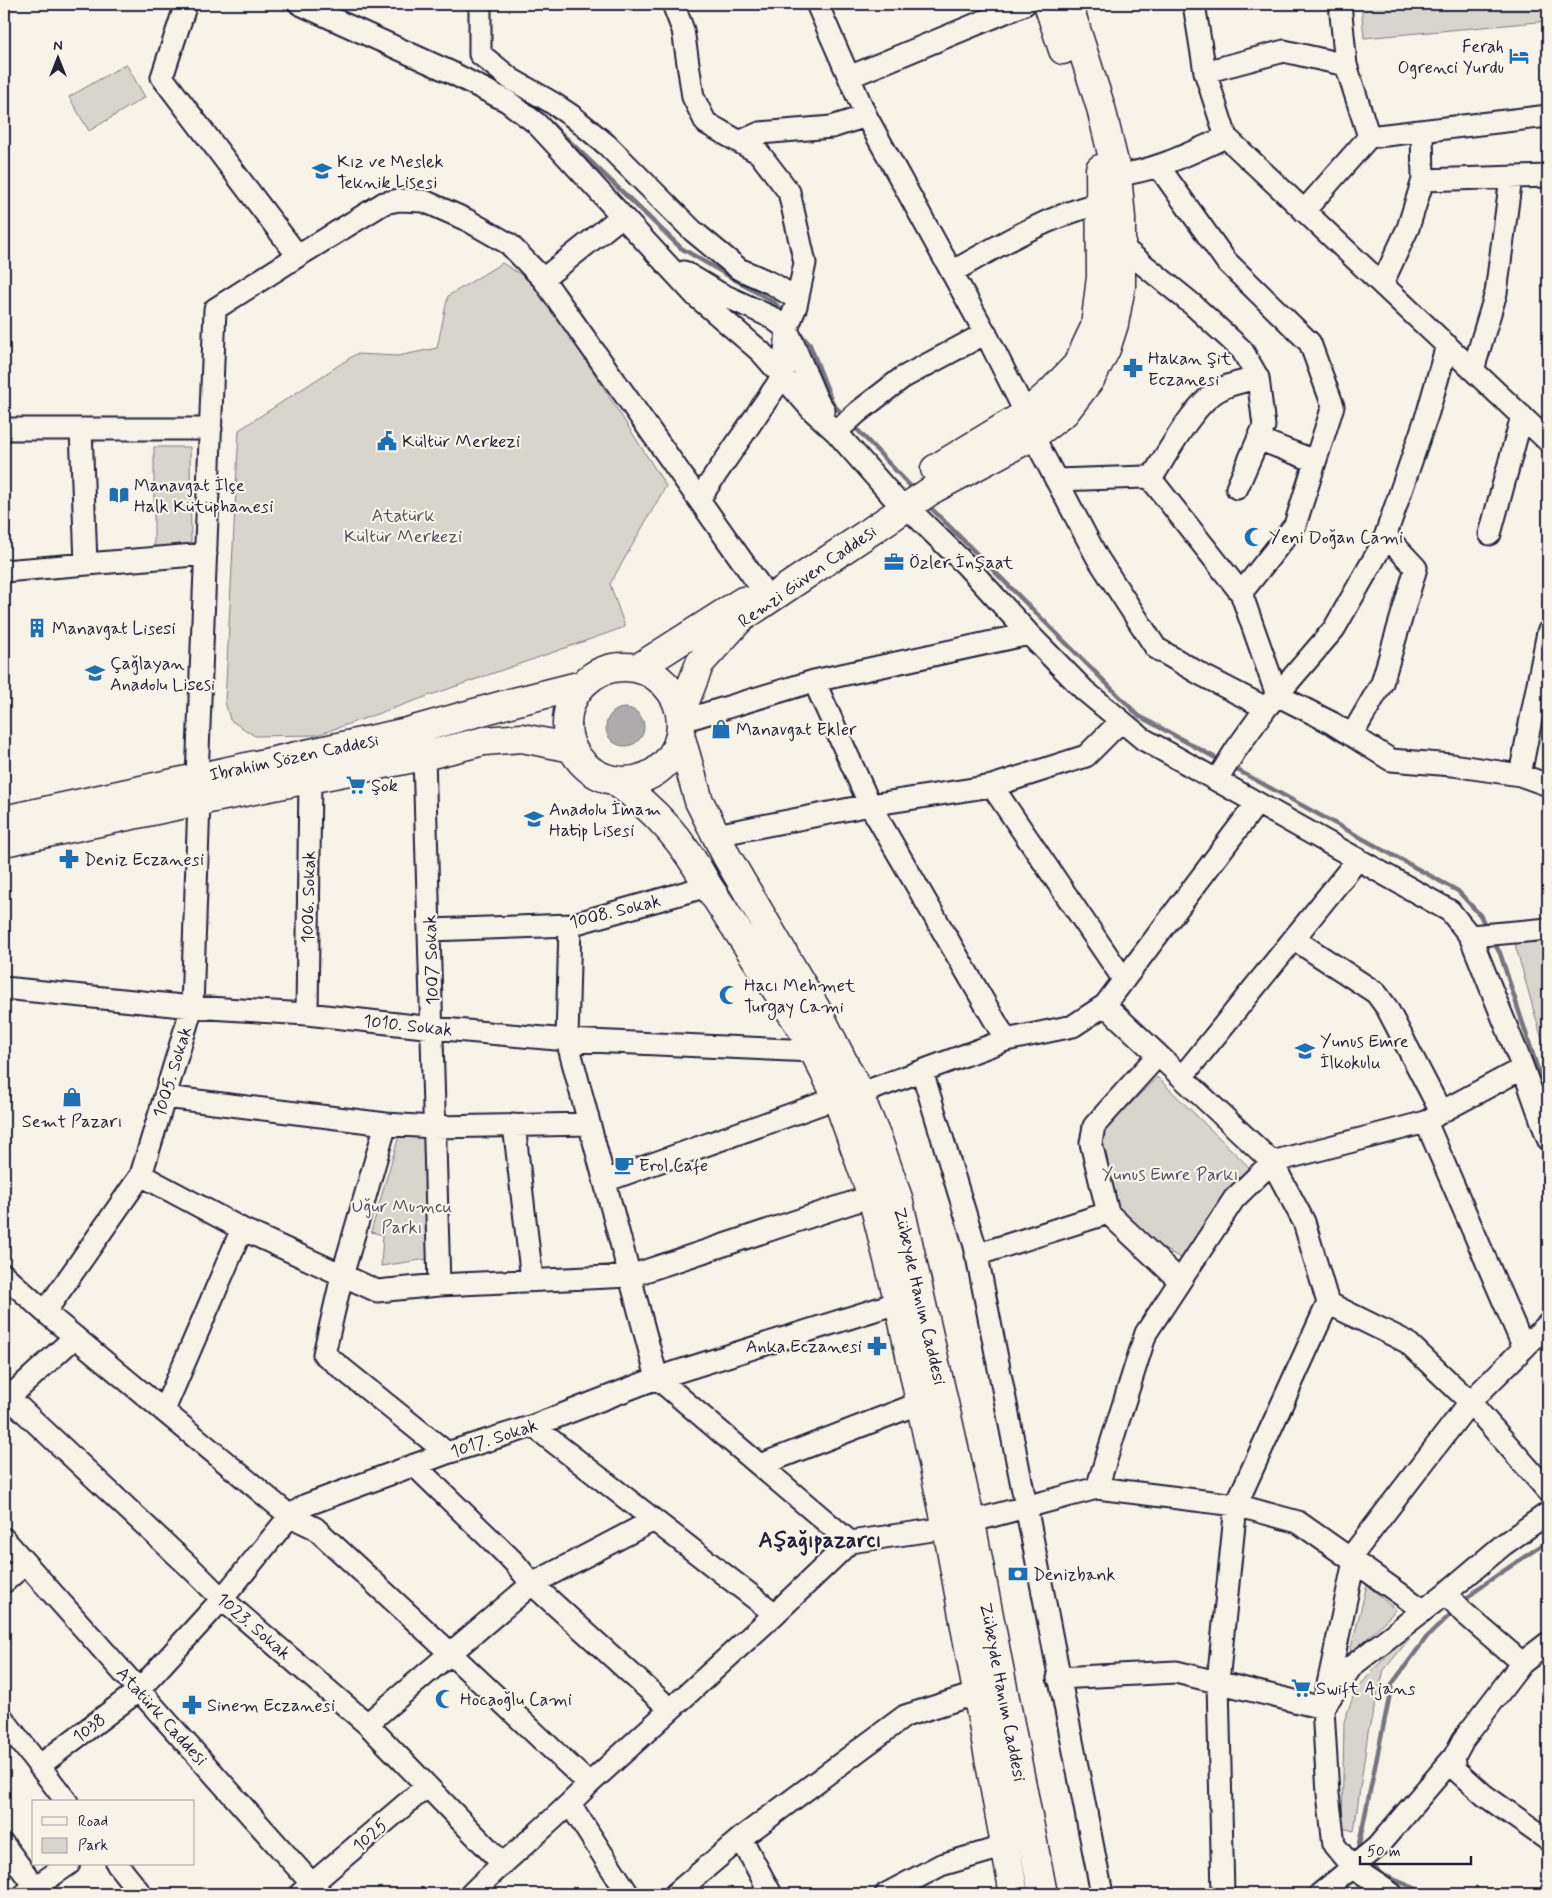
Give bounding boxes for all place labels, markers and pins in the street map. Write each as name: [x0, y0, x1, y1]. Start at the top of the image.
place label: Ferah Ogrenci Yurdu: [1397, 35, 1504, 80]
hotel icon: Ferah Ogrenci Yurdu: [1508, 45, 1530, 67]
place label: Kız ve Meslek Teknik Lisesi: [337, 150, 443, 195]
school or university icon: Kız ve Meslek Teknik Lisesi: [311, 160, 333, 182]
place label: Hakan Şit Eczanesi: [1148, 347, 1232, 392]
pharmacy icon: Hakan Şit Eczanesi: [1122, 357, 1144, 379]
public building icon: Kültür Merkezi: [376, 430, 398, 452]
place label: Kültür Merkezi: [402, 430, 520, 454]
place label: Manavgat İlçe Halk Kütüphanesi: [134, 474, 273, 519]
library icon: Manavgat İlçe Halk Kütüphanesi: [108, 484, 130, 506]
mosque icon: Yeni Doğan Cami: [1243, 526, 1265, 548]
place label: Yeni Doğan Cami: [1269, 526, 1403, 550]
office icon: Özler İnşaat: [883, 551, 905, 573]
place label: Özler İnşaat: [909, 551, 1014, 575]
building icon: Manavgat Lisesi: [26, 617, 48, 639]
place label: Manavgat Lisesi: [52, 617, 176, 641]
place label: Çağlayan Anadolu Lisesi: [110, 652, 215, 697]
school or university icon: Çağlayan Anadolu Lisesi: [84, 662, 106, 684]
shop icon: Manavgat Ekler: [710, 718, 732, 740]
place label: Manavgat Ekler: [736, 718, 857, 742]
supermarket icon: Şok: [345, 774, 367, 796]
place label: Şok: [371, 774, 398, 798]
place label: Anadolu İmam Hatip Lisesi: [549, 798, 661, 843]
school or university icon: Anadolu İmam Hatip Lisesi: [523, 808, 545, 830]
pharmacy icon: Deniz Eczanesi: [58, 848, 80, 870]
place label: Deniz Eczanesi: [84, 848, 204, 872]
place label: Hacı Mehmet Turgay Cami: [744, 974, 856, 1020]
mosque icon: Hacı Mehmet Turgay Cami: [718, 984, 740, 1006]
place label: Yunus Emre İlkokulu: [1320, 1030, 1409, 1075]
school or university icon: Yunus Emre İlkokulu: [1294, 1040, 1316, 1062]
shop icon: Semt Pazarı: [61, 1086, 83, 1108]
place label: Semt Pazarı: [22, 1110, 122, 1134]
cafe icon: Erol Cafe: [613, 1154, 635, 1176]
place label: Erol Cafe: [639, 1154, 708, 1178]
place label: Anka Eczanesi: [746, 1335, 862, 1359]
pharmacy icon: Anka Eczanesi: [866, 1335, 888, 1357]
bank icon: Denizbank: [1007, 1563, 1029, 1585]
place label: Denizbank: [1033, 1563, 1116, 1587]
supermarket icon: Swift Ajans: [1290, 1677, 1312, 1699]
place label: Swift Ajans: [1316, 1677, 1415, 1701]
mosque icon: Hocaoğlu Cami: [434, 1688, 456, 1710]
place label: Hocaoğlu Cami: [460, 1688, 572, 1712]
pharmacy icon: Sinem Eczanesi: [181, 1694, 203, 1716]
place label: Sinem Eczanesi: [207, 1694, 335, 1718]

